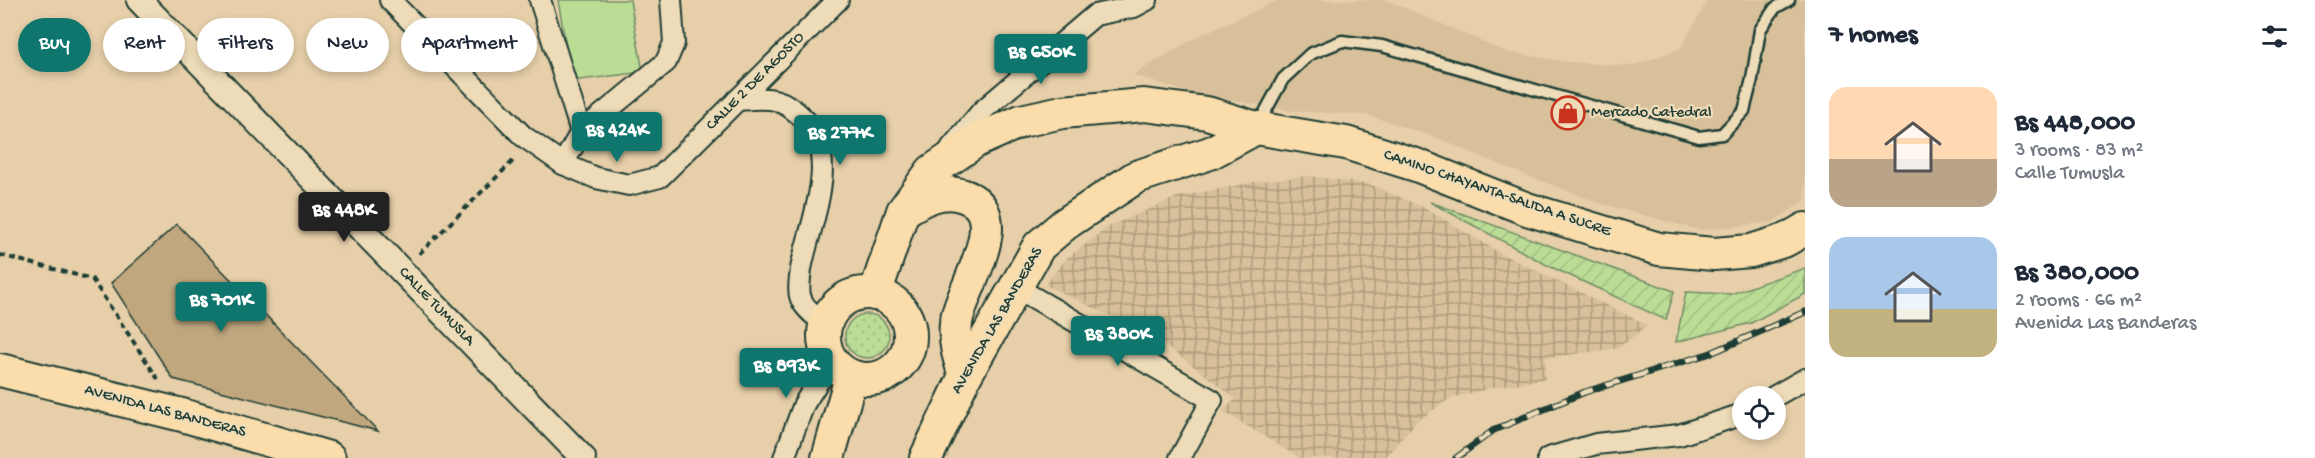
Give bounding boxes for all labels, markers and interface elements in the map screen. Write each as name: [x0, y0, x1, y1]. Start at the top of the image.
chip: Buy: [18, 18, 91, 72]
chip: Rent: [103, 18, 185, 72]
chip: Filters: [197, 18, 294, 72]
chip: New: [306, 18, 389, 72]
chip: Apartment: [401, 18, 537, 72]
icon: filters: [2258, 20, 2291, 53]
text: 7 homes: [1829, 21, 1918, 52]
street label: CALLE 2 DE AGOSTO: [703, 28, 810, 135]
pin: Bs 650K: [986, 34, 1096, 85]
text: Bs 650K: [1008, 42, 1074, 65]
shop icon: Mercado Catedral: [1550, 95, 1586, 131]
place label: Mercado Catedral: [1591, 104, 1712, 123]
text: Bs 448,000: [2015, 109, 2135, 140]
icon: home: [1877, 111, 1949, 183]
pin: Bs 424K: [562, 112, 672, 163]
pin: Bs 277K: [785, 115, 895, 166]
text: Bs 424K: [586, 120, 648, 143]
text: Bs 277K: [808, 123, 872, 146]
text: 3 rooms · 83 m²: [2015, 140, 2143, 163]
street label: CAMINO CHAYANTA-SALIDA A SUCRE: [1381, 146, 1614, 242]
text: Calle Tumusla: [2015, 163, 2124, 186]
pin: Bs 448K: [289, 192, 399, 243]
text: Bs 448K: [312, 200, 376, 223]
street label: AVENIDA LAS BANDERAS: [948, 244, 1048, 398]
text: Bs 380,000: [2015, 259, 2139, 290]
icon: home: [1877, 261, 1949, 333]
street label: CALLE TUMUSLA: [394, 264, 479, 351]
pin: Bs 701K: [166, 282, 276, 333]
text: Bs 701K: [189, 290, 253, 313]
text: 2 rooms · 66 m²: [2015, 290, 2142, 313]
text: Avenida Las Banderas: [2015, 313, 2196, 336]
pin: Bs 380K: [1063, 316, 1173, 367]
text: Bs 380K: [1085, 324, 1151, 347]
pin: Bs 893K: [731, 348, 841, 399]
text: Bs 893K: [754, 356, 818, 379]
street label: AVENIDA LAS BANDERAS: [82, 381, 248, 443]
map controls: [1732, 386, 1786, 440]
button: locate: [1732, 386, 1786, 440]

